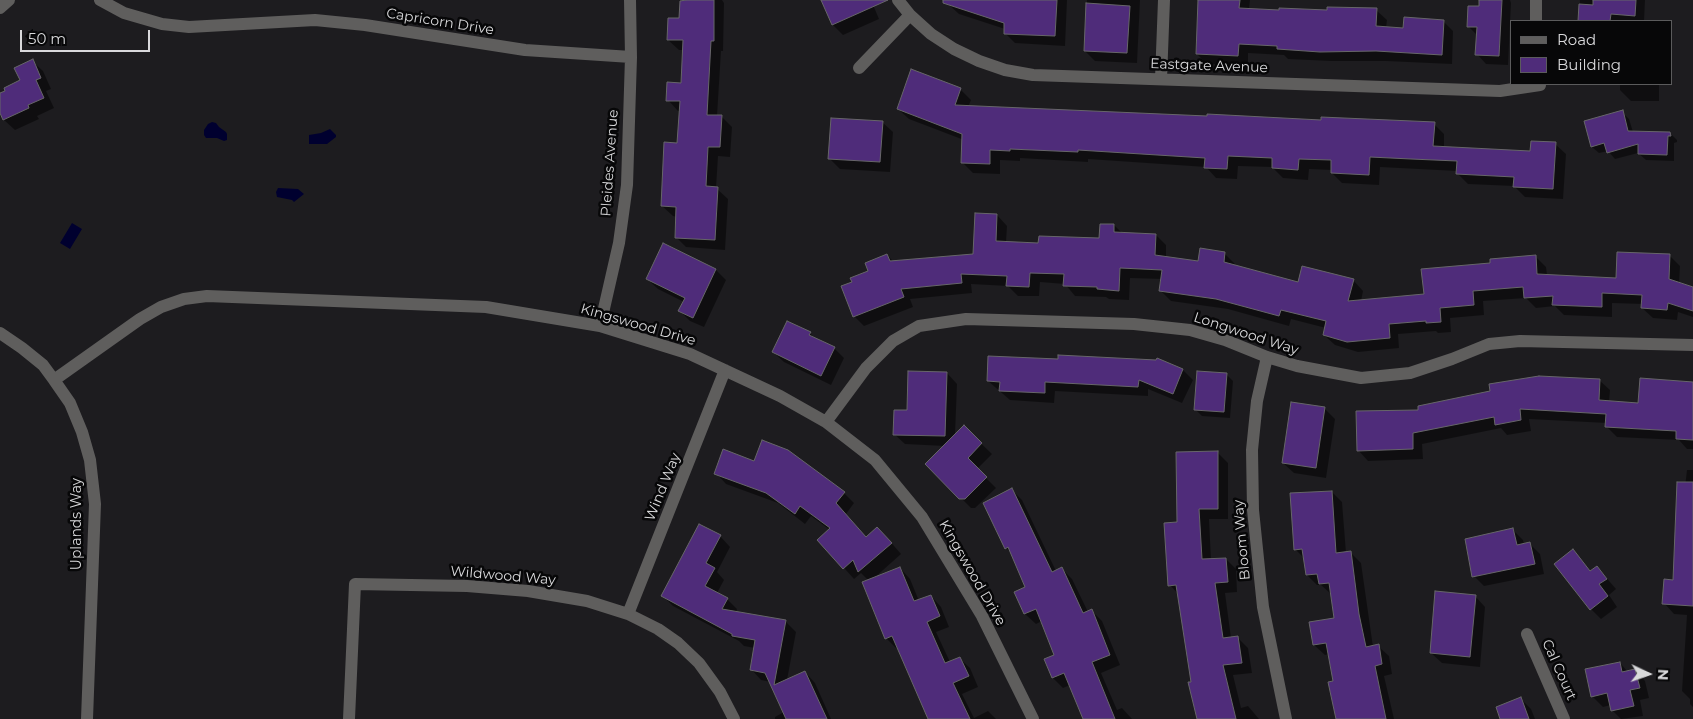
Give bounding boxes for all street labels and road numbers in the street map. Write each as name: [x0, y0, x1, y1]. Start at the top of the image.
street label: Capricorn Drive: [385, 5, 495, 39]
street label: Eastgate Avenue: [1150, 56, 1268, 76]
street label: Pleides Avenue: [598, 109, 622, 217]
street label: Kingswood Drive: [579, 301, 697, 349]
street label: Longwood Way: [1192, 309, 1300, 359]
street label: Wind Way: [642, 450, 684, 524]
street label: Uplands Way: [69, 478, 85, 570]
street label: Bloom Way: [1230, 499, 1254, 581]
street label: Kingswood Drive: [935, 517, 1009, 629]
street label: Wildwood Way: [450, 563, 556, 589]
street label: Cal Court: [1538, 637, 1580, 703]

